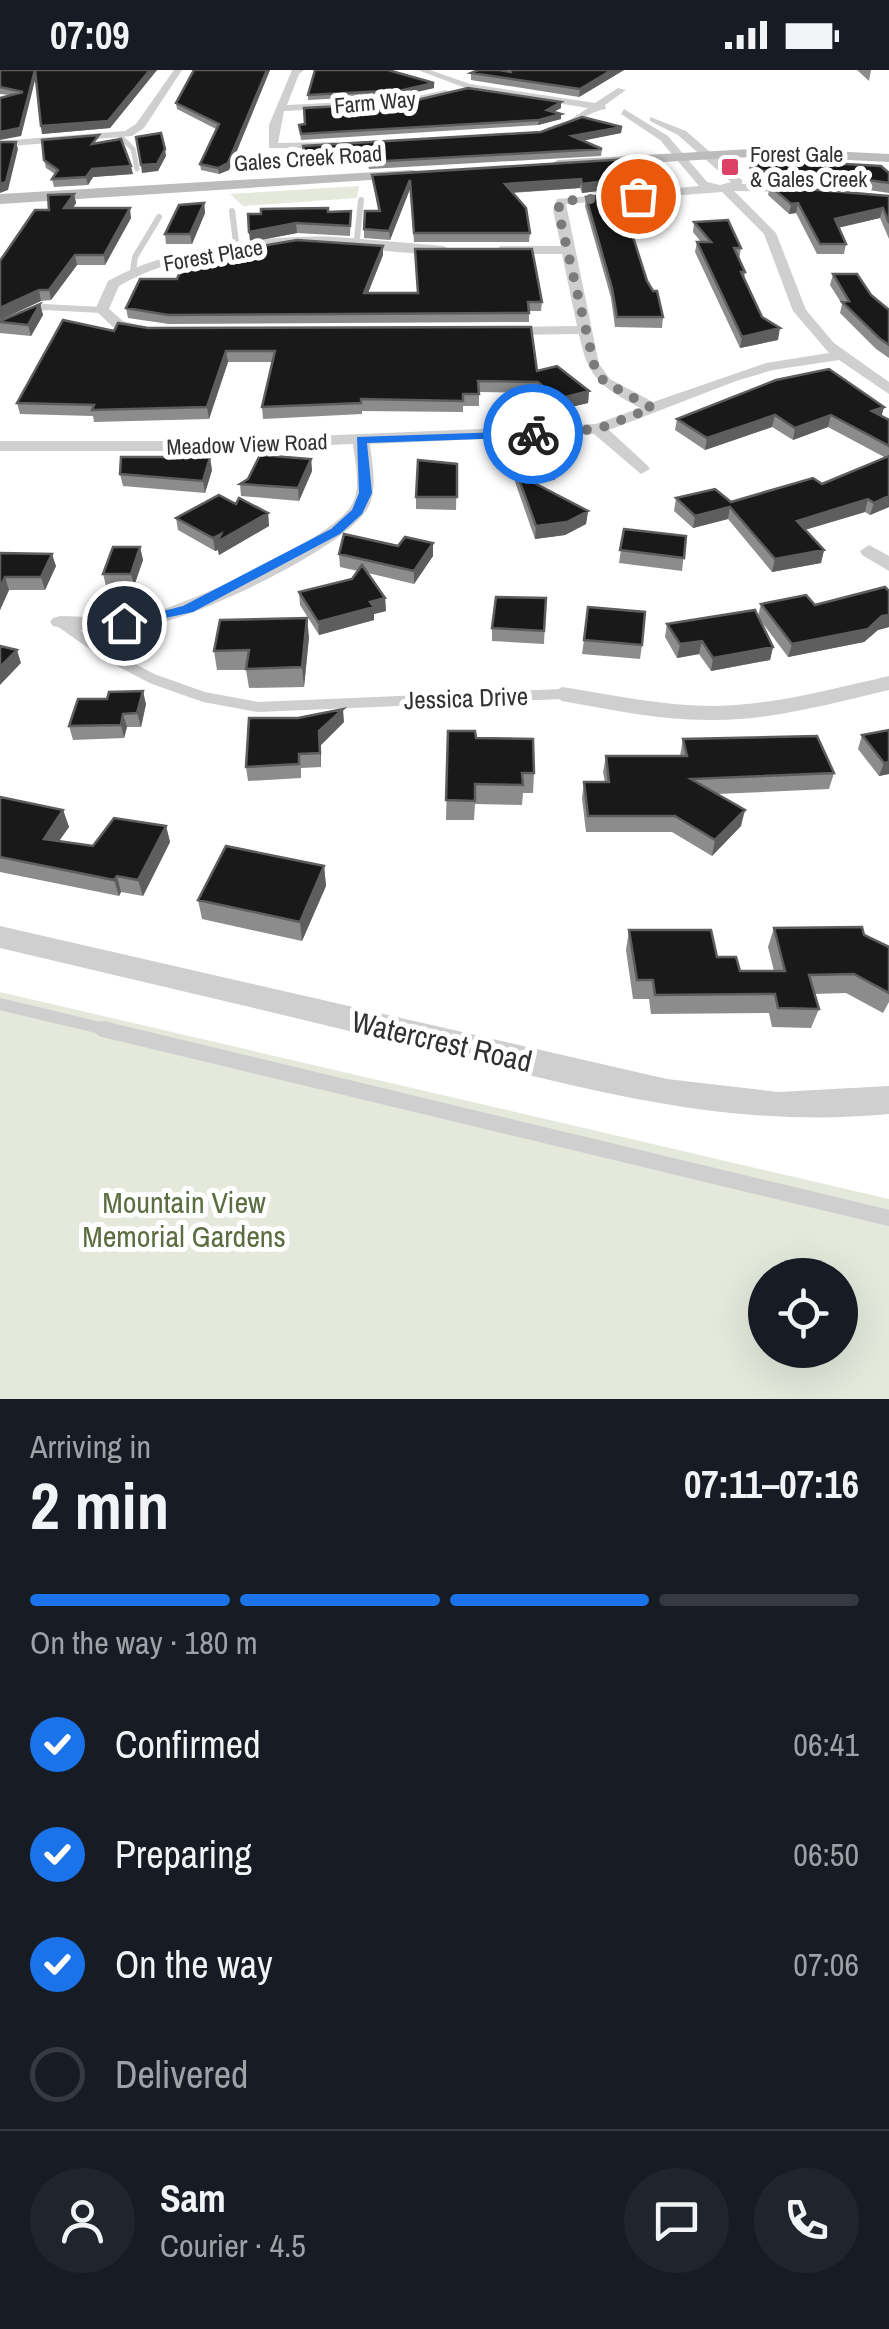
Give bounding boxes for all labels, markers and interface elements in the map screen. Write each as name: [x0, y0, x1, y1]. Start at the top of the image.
text: 07:09: [50, 10, 130, 61]
street label: Farm Way: [333, 83, 417, 121]
street label: Gales Creek Road: [233, 138, 383, 178]
place label: Forest Gale & Gales Creek: [750, 139, 868, 194]
pin: [596, 154, 681, 239]
marker: Forest Gale & Gales Creek: [719, 156, 741, 178]
icon: bag: [611, 169, 666, 224]
street label: Forest Place: [161, 232, 265, 278]
courier: [483, 384, 583, 484]
icon: bike: [506, 407, 561, 462]
street label: Meadow View Road: [166, 426, 328, 462]
pin: [82, 581, 167, 666]
icon: home: [97, 596, 152, 651]
street label: Jessica Drive: [403, 679, 529, 717]
street label: Watercrest Road: [348, 1001, 536, 1081]
park label: Mountain View Memorial Gardens: [82, 1182, 286, 1256]
map controls: [748, 1258, 858, 1368]
button: locate: [748, 1258, 858, 1368]
text: Arriving in: [30, 1425, 151, 1468]
text: 07:11–07:16: [684, 1459, 859, 1510]
text: 2 min: [30, 1462, 169, 1549]
text: On the way · 180 m: [30, 1621, 258, 1664]
icon: check: [30, 1717, 85, 1772]
text: Confirmed: [115, 1719, 260, 1770]
text: 06:41: [793, 1723, 859, 1766]
icon: check: [30, 1827, 85, 1882]
text: Preparing: [115, 1829, 252, 1880]
text: 06:50: [793, 1833, 859, 1876]
icon: check: [30, 1937, 85, 1992]
text: On the way: [115, 1939, 273, 1990]
text: 07:06: [793, 1943, 859, 1986]
text: Delivered: [115, 2049, 248, 2100]
button: person: [30, 2168, 135, 2273]
button: chat: [624, 2168, 729, 2273]
button: phone: [754, 2168, 859, 2273]
text: Sam: [160, 2173, 226, 2224]
text: Courier · 4.5: [160, 2224, 306, 2267]

